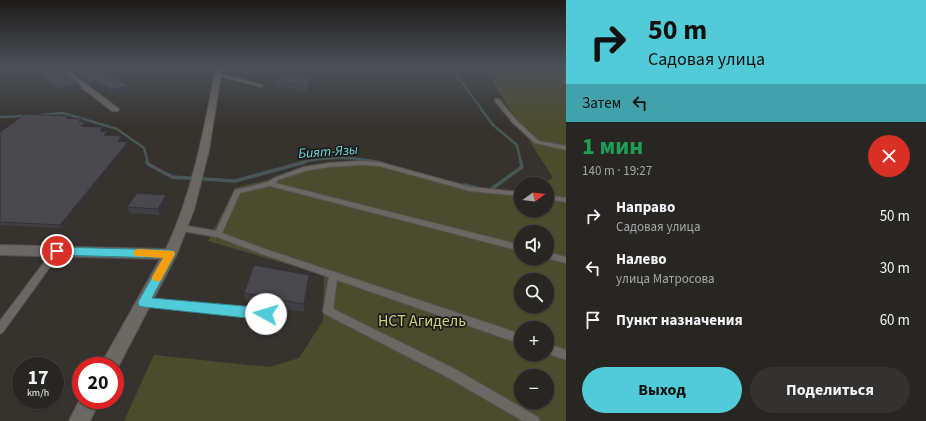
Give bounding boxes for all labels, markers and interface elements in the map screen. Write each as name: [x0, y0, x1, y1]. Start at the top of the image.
text: 50 m: [648, 10, 707, 50]
icon: right: [582, 16, 634, 68]
text: Садовая улица: [648, 47, 765, 72]
icon: left: [629, 92, 651, 114]
text: Затем: [582, 93, 621, 114]
text: 1 мин: [582, 129, 643, 164]
button: close: [868, 135, 910, 177]
water label: Бият-Язы: [297, 140, 359, 164]
text: 140 m · 19:27: [582, 162, 652, 180]
north arrow: [514, 177, 554, 217]
map controls: [514, 177, 554, 409]
text: Направо: [616, 197, 675, 218]
icon: right: [582, 205, 604, 227]
text: 50 m: [880, 206, 910, 227]
text: Садовая улица: [616, 218, 700, 236]
button: sound: [514, 225, 554, 265]
pin: [40, 234, 74, 268]
icon: arrive: [46, 240, 68, 262]
text: Налево: [616, 249, 667, 270]
icon: left: [582, 257, 604, 279]
text: 30 m: [880, 258, 910, 279]
text: улица Матросова: [616, 270, 715, 288]
button: search: [514, 273, 554, 313]
position arrow: [245, 293, 287, 335]
icon: arrive: [582, 309, 604, 331]
park label: НСТ Агидель: [378, 310, 466, 332]
text: Пункт назначения: [616, 310, 743, 331]
text: 60 m: [880, 310, 910, 331]
button: +: [514, 321, 554, 361]
speed limit sign: 20: [72, 357, 124, 409]
text: 17: [27, 364, 49, 392]
button: Выход: [582, 367, 742, 413]
button: Поделиться: [750, 367, 910, 413]
button: −: [514, 369, 554, 409]
text: km/h: [27, 386, 49, 400]

